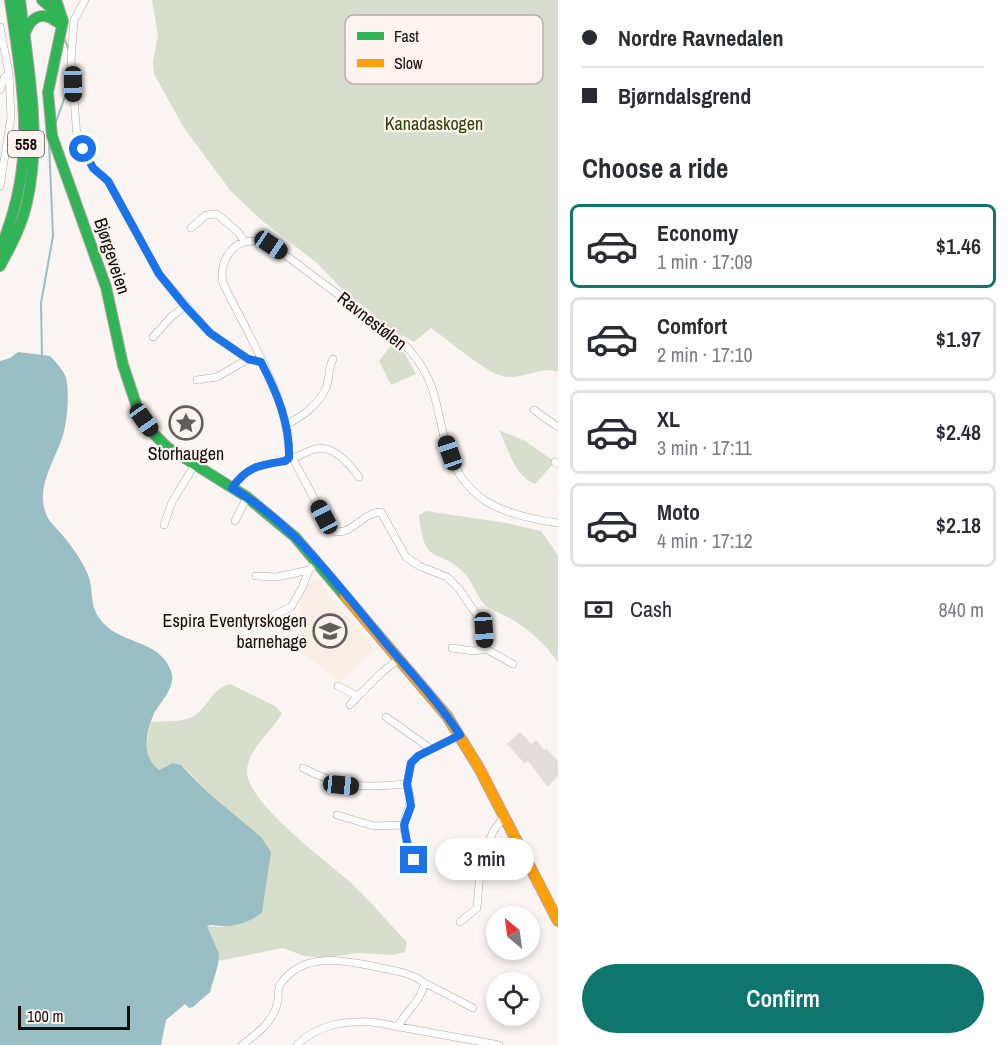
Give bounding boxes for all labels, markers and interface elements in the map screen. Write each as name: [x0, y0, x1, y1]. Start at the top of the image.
legend: [345, 15, 543, 84]
text: Nordre Ravnedalen: [618, 23, 783, 53]
text: Fast: [394, 25, 419, 47]
text: Slow: [394, 52, 423, 74]
car: [64, 66, 82, 102]
text: Bjørndalsgrend: [618, 81, 751, 111]
park label: Kanadaskogen: [385, 111, 483, 136]
road number: 558: [8, 131, 44, 157]
route start: [69, 135, 96, 162]
text: Choose a ride: [582, 150, 728, 186]
street label: Bjørgeveien: [88, 215, 137, 297]
text: Economy: [657, 218, 738, 248]
icon: car: [585, 219, 639, 273]
car: [251, 227, 291, 263]
text: $1.46: [936, 231, 981, 261]
text: 1 min · 17:09: [657, 248, 753, 275]
street label: Ravnestølen: [332, 285, 412, 356]
text: Comfort: [657, 311, 727, 341]
icon: car: [585, 312, 639, 366]
text: $1.97: [936, 324, 981, 354]
text: 2 min · 17:10: [657, 341, 753, 368]
car: [126, 400, 162, 440]
text: XL: [657, 404, 680, 434]
place icon: Storhaugen: [168, 405, 204, 441]
icon: car: [585, 405, 639, 459]
text: $2.48: [936, 417, 981, 447]
car: [436, 433, 464, 473]
text: 3 min · 17:11: [657, 434, 752, 461]
place label: Storhaugen: [148, 441, 224, 466]
car: [308, 497, 340, 537]
text: Moto: [657, 497, 700, 527]
icon: car: [585, 498, 639, 552]
text: $2.18: [936, 510, 981, 540]
text: 4 min · 17:12: [657, 527, 753, 554]
icon: cash: [582, 593, 615, 626]
text: Cash: [630, 594, 672, 624]
text: 840 m: [938, 596, 984, 623]
place label: Espira Eventyrskogen barnehage: [163, 608, 307, 654]
car: [474, 611, 494, 649]
school or university icon: Espira Eventyrskogen barnehage: [312, 613, 348, 649]
car: [322, 774, 360, 796]
callout: 3 min: [435, 839, 534, 881]
text: 3 min: [463, 845, 506, 872]
route end: [400, 846, 427, 873]
north arrow: [486, 906, 540, 960]
map controls: [486, 906, 540, 1026]
button: Confirm: [582, 964, 984, 1033]
button: locate: [486, 972, 540, 1026]
scale bar: [18, 1003, 130, 1030]
text: 100 m: [27, 1005, 63, 1027]

